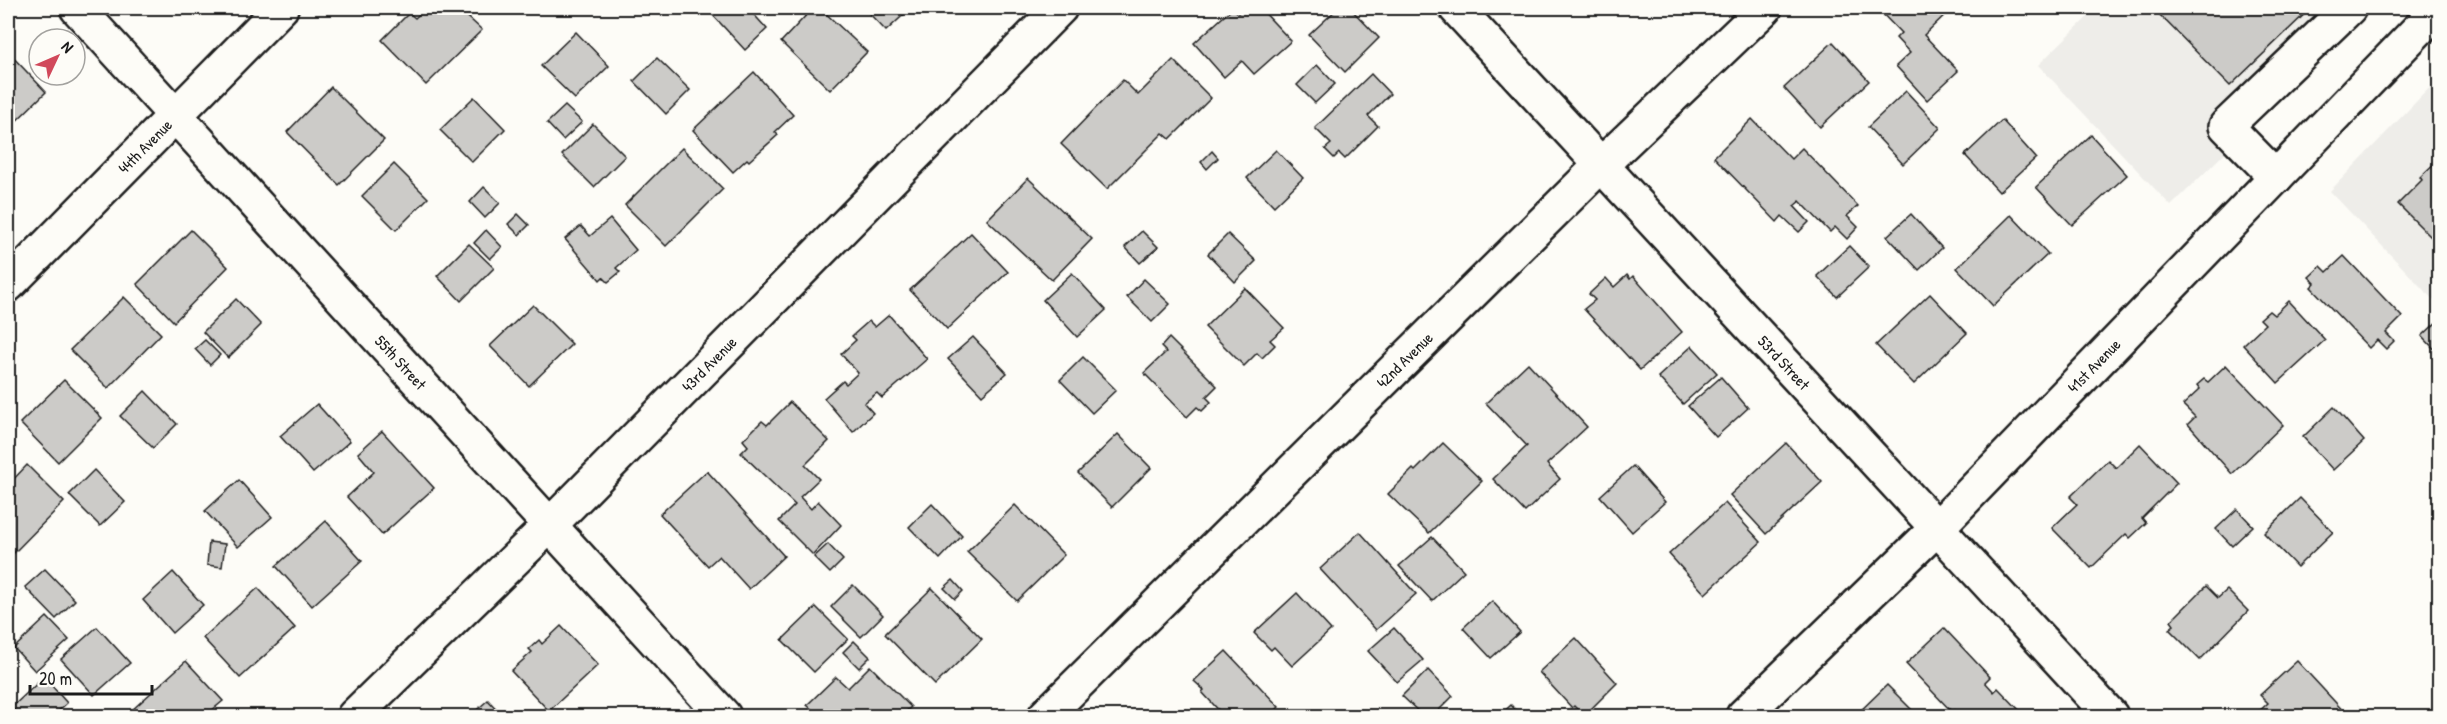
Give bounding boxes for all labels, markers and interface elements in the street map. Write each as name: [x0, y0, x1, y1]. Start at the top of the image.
north arrow: [27, 27, 87, 87]
text: N: [57, 36, 79, 58]
street label: 44th Avenue: [113, 114, 177, 178]
street label: 42nd Avenue: [1371, 326, 1438, 393]
street label: 55th Street: [370, 330, 432, 395]
street label: 53rd Street: [1753, 330, 1815, 395]
street label: 43rd Avenue: [677, 331, 742, 396]
street label: 41st Avenue: [2062, 333, 2126, 398]
scale bar: [30, 658, 152, 696]
text: 20 m: [39, 666, 72, 691]

